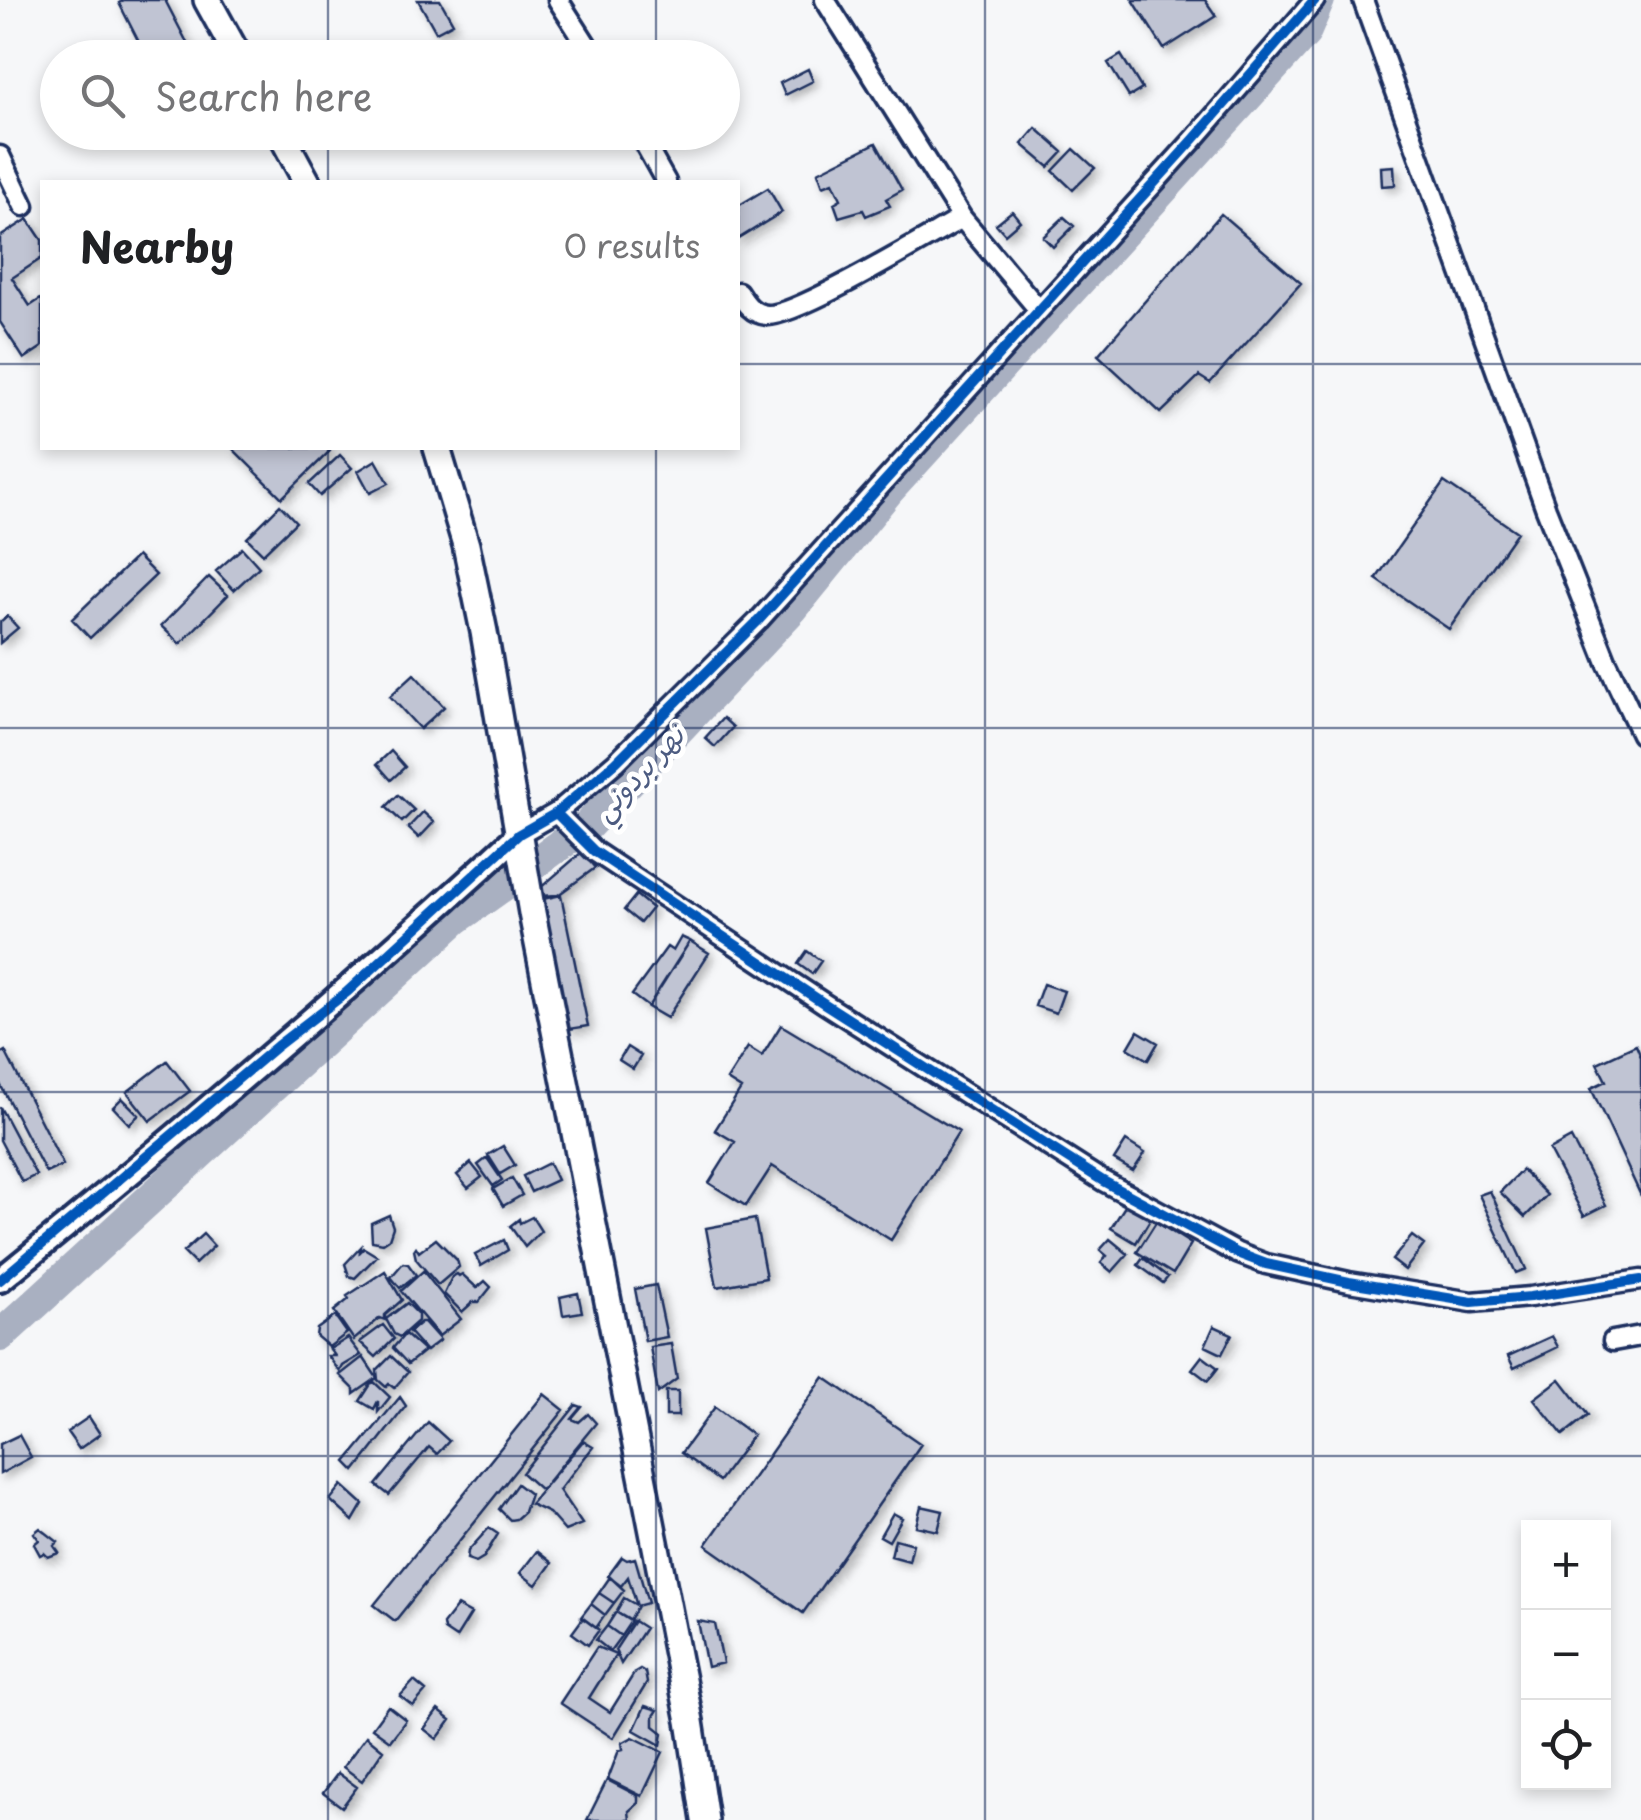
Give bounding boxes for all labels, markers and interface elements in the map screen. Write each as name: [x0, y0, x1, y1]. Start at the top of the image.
search box: [40, 40, 740, 150]
text: Search here: [155, 67, 372, 124]
icon: search: [75, 68, 130, 123]
text: Nearby: [80, 214, 234, 277]
text: 0 results: [564, 221, 700, 269]
water label: نهر بردوني: [582, 712, 699, 833]
map controls: [1521, 1520, 1611, 1790]
button: +: [1521, 1520, 1611, 1610]
button: −: [1521, 1610, 1611, 1700]
button: locate: [1521, 1700, 1611, 1790]

